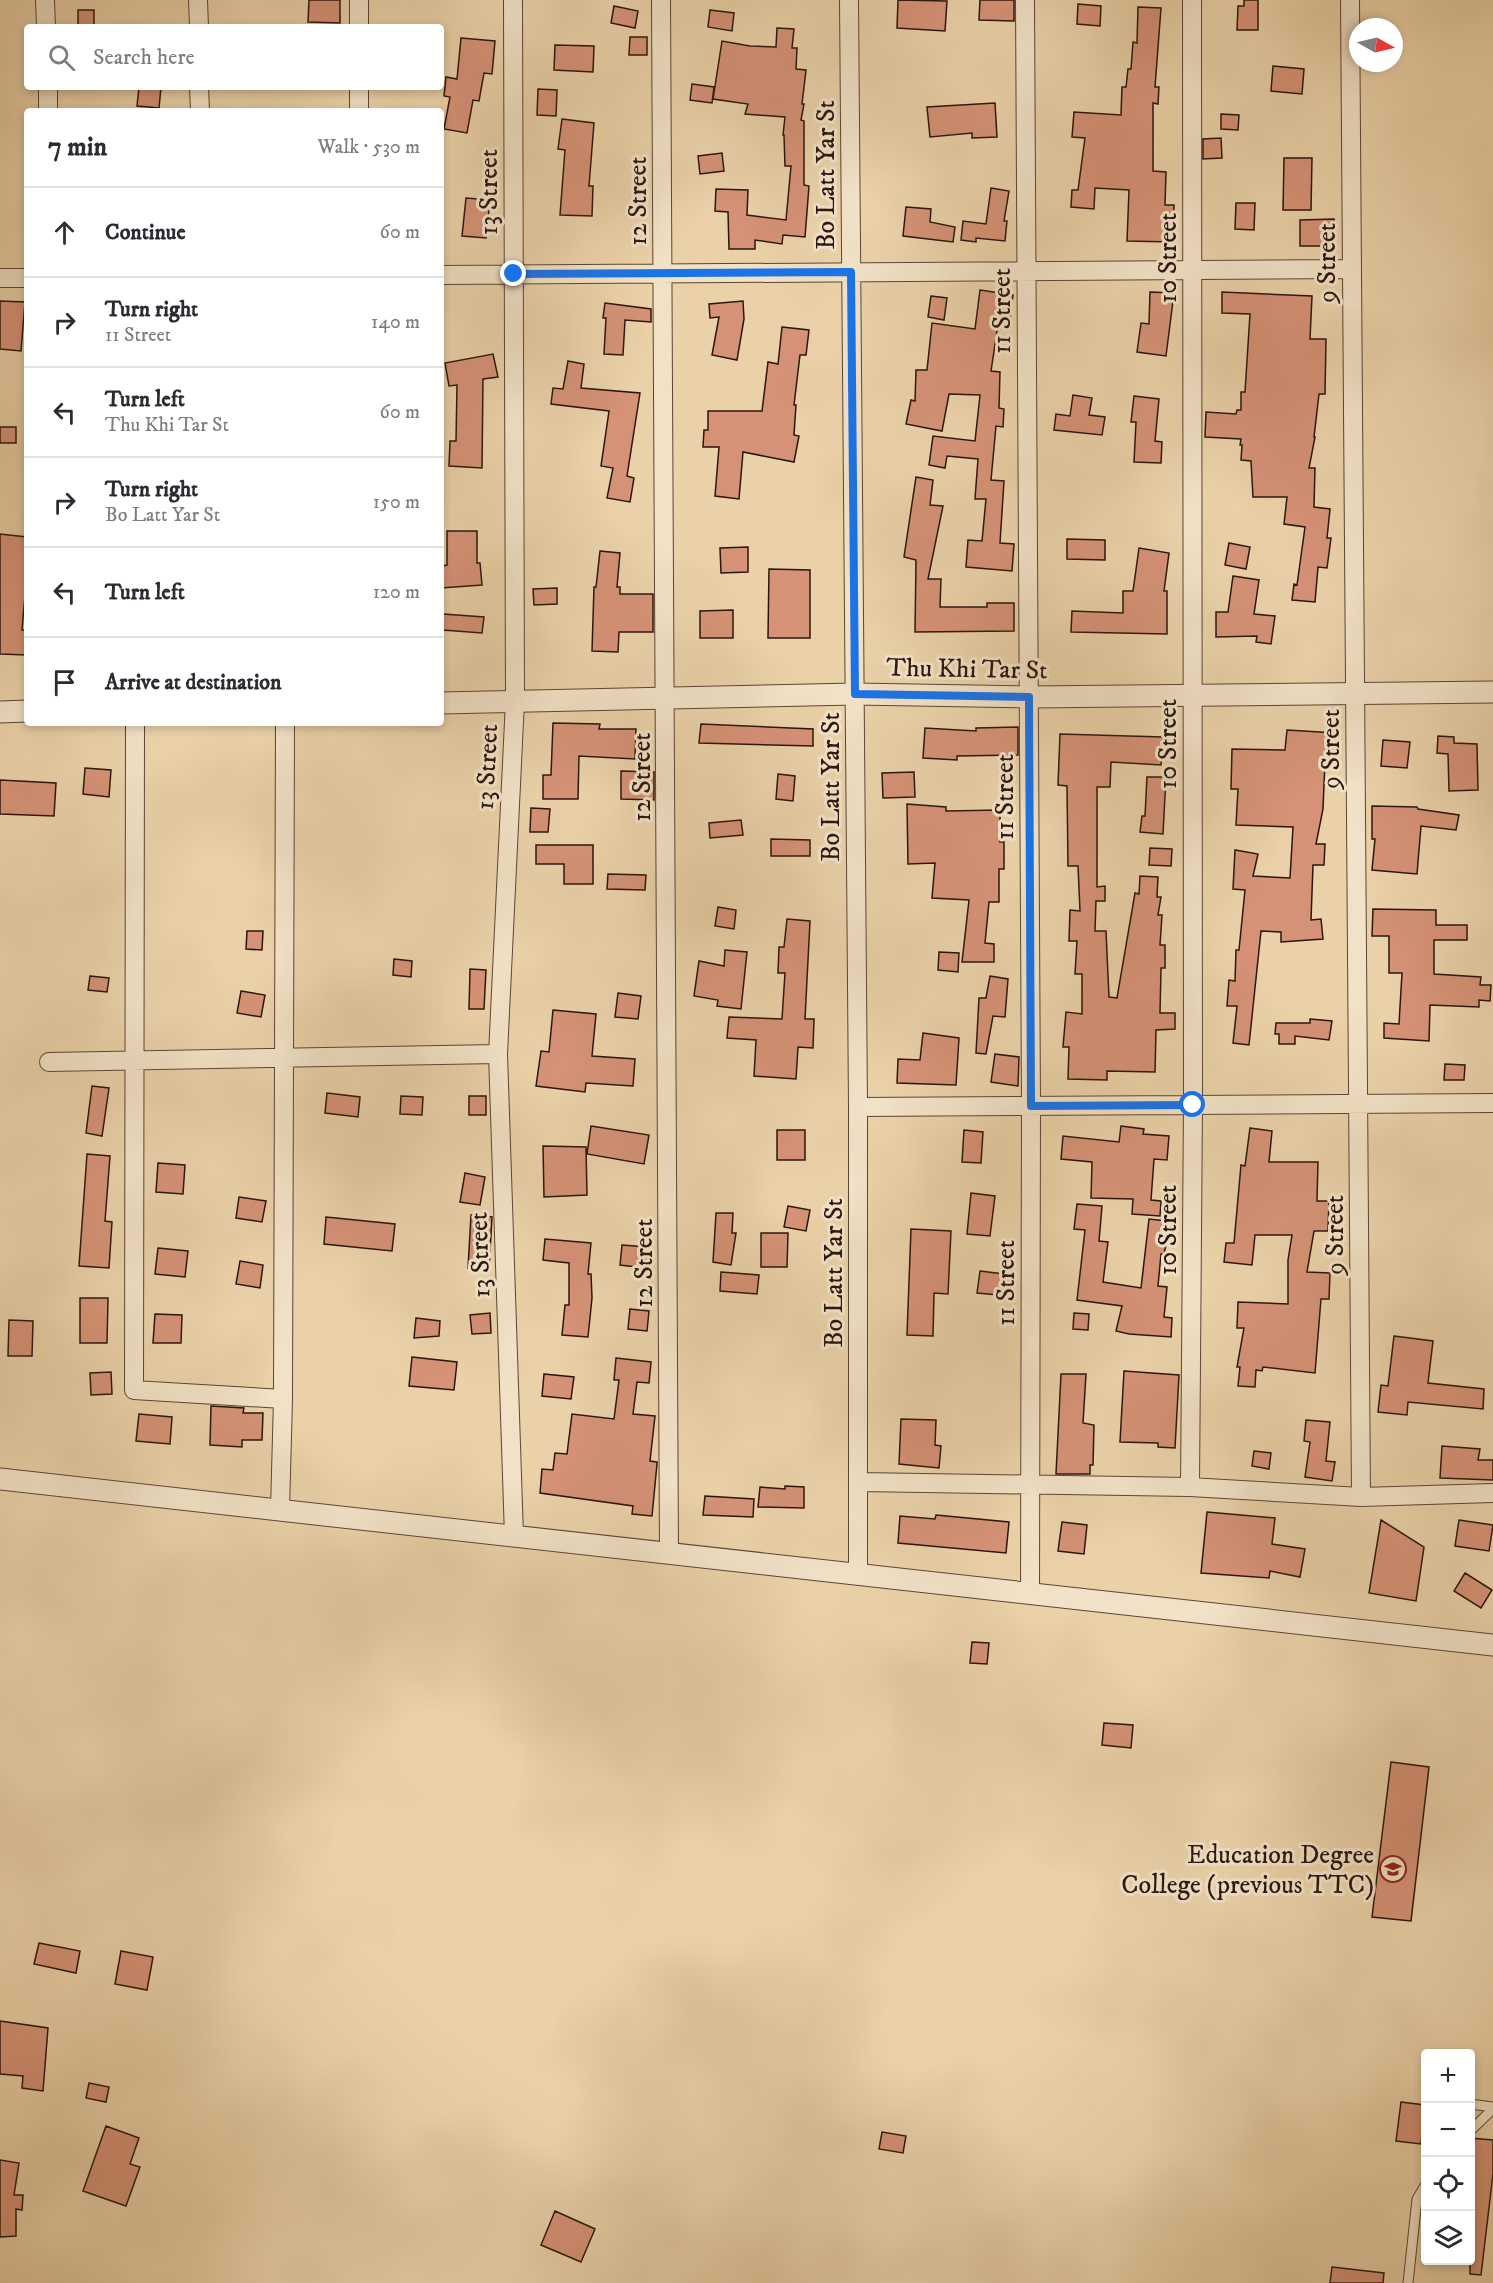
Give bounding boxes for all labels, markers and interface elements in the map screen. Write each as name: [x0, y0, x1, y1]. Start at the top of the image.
north arrow: [1349, 18, 1403, 72]
search box: [24, 24, 444, 90]
icon: search: [45, 41, 78, 74]
text: Search here: [93, 44, 195, 71]
street label: Bo Latt Yar St: [810, 100, 843, 250]
text: 7 min: [48, 131, 107, 164]
text: Walk · 530 m: [318, 135, 420, 160]
street label: 13 Street: [473, 149, 506, 235]
street label: 12 Street: [622, 156, 655, 246]
street label: 10 Street: [1152, 213, 1185, 303]
icon: ahead: [48, 216, 81, 249]
text: Continue: [105, 219, 186, 246]
text: 60 m: [380, 220, 420, 245]
street label: 9 Street: [1311, 223, 1344, 305]
route end: [500, 260, 526, 286]
street label: 11 Street: [986, 268, 1019, 354]
text: Turn right: [105, 296, 198, 323]
icon: right: [48, 306, 81, 339]
text: 140 m: [371, 310, 420, 335]
text: 11 Street: [105, 323, 171, 348]
text: Turn left: [105, 386, 185, 413]
icon: left: [48, 396, 81, 429]
text: 60 m: [380, 400, 420, 425]
text: Thu Khi Tar St: [105, 413, 229, 438]
text: Turn right: [105, 476, 198, 503]
icon: right: [48, 486, 81, 519]
text: 150 m: [373, 490, 420, 515]
text: Bo Latt Yar St: [105, 503, 220, 528]
icon: left: [48, 576, 81, 609]
text: Turn left: [105, 579, 185, 606]
text: 120 m: [373, 580, 420, 605]
street label: Thu Khi Tar St: [886, 652, 1048, 687]
icon: arrive: [48, 666, 81, 699]
text: Arrive at destination: [105, 669, 282, 696]
street label: 10 Street: [1152, 699, 1185, 789]
street label: 9 Street: [1315, 709, 1348, 791]
street label: Bo Latt Yar St: [815, 712, 848, 862]
street label: 13 Street: [469, 723, 506, 811]
street label: 12 Street: [626, 732, 659, 822]
street label: 11 Street: [989, 754, 1022, 840]
route start: [1179, 1091, 1205, 1117]
street label: 10 Street: [1152, 1185, 1185, 1275]
street label: 9 Street: [1319, 1195, 1352, 1277]
street label: Bo Latt Yar St: [818, 1198, 851, 1348]
street label: 13 Street: [463, 1211, 498, 1299]
street label: 12 Street: [628, 1218, 661, 1308]
street label: 11 Street: [990, 1240, 1023, 1326]
place label: Education Degree College (previous TTC): [1121, 1839, 1374, 1902]
school or university icon: Education Degree College (previous TTC): [1378, 1854, 1408, 1884]
map controls: [1421, 2049, 1475, 2265]
button: +: [1421, 2049, 1475, 2103]
button: −: [1421, 2103, 1475, 2157]
button: locate: [1421, 2157, 1475, 2211]
button: layers: [1421, 2211, 1475, 2265]

